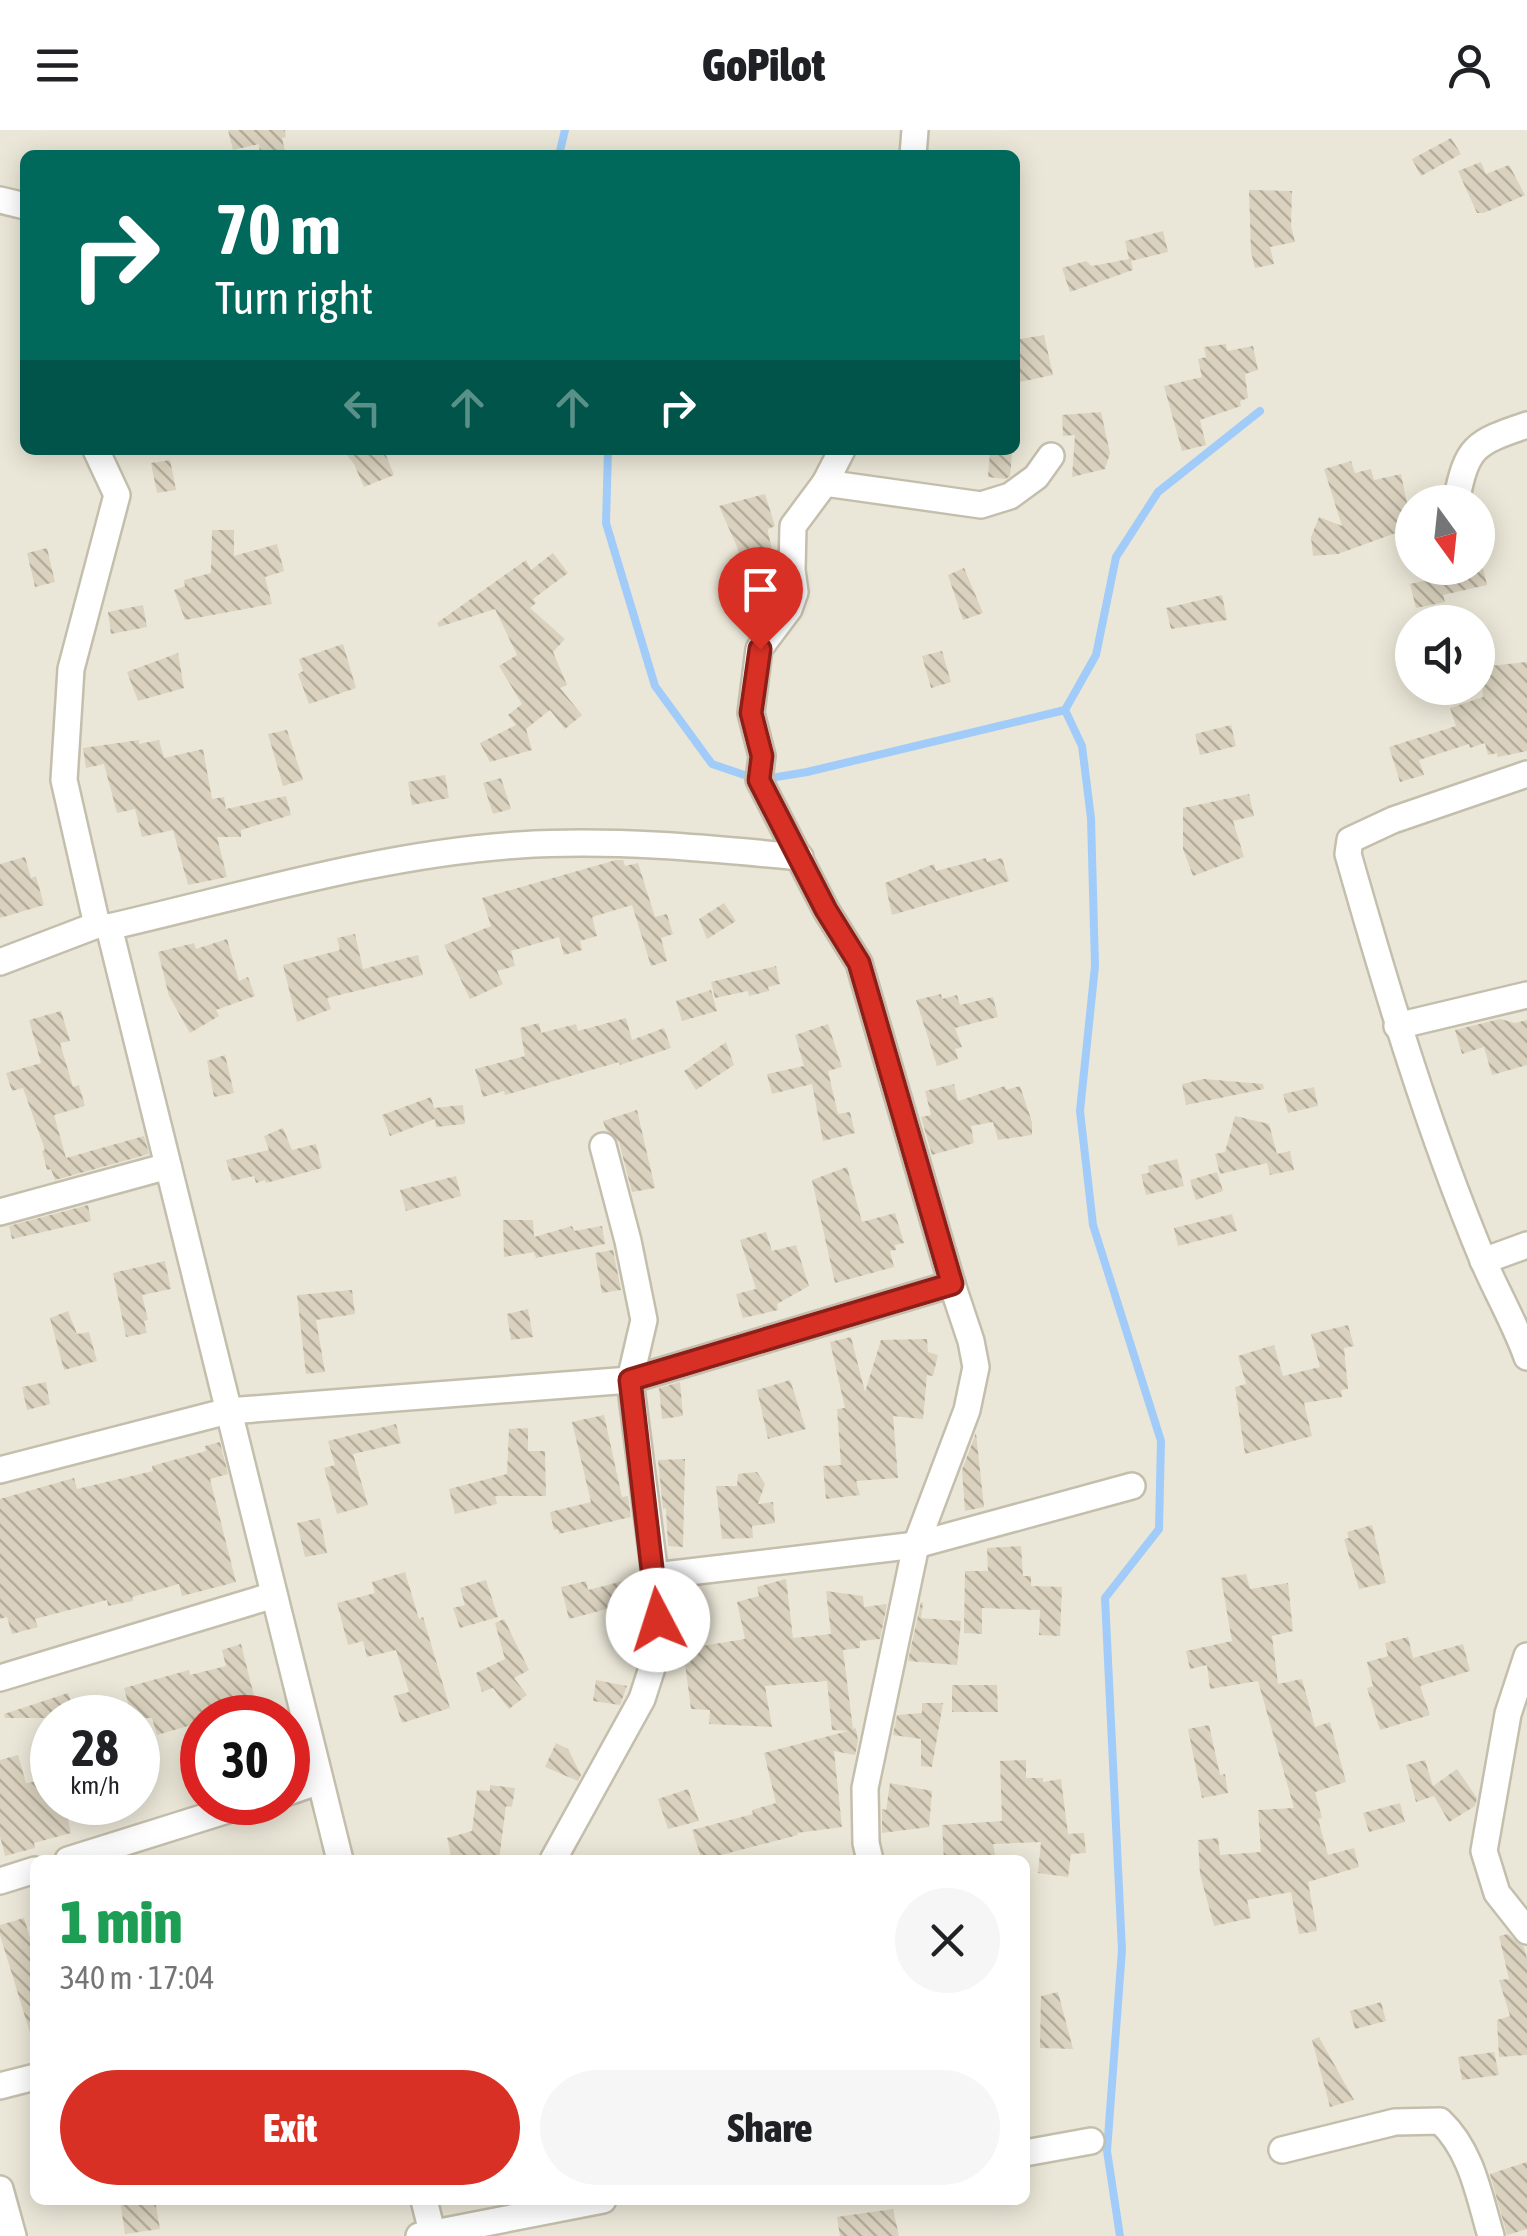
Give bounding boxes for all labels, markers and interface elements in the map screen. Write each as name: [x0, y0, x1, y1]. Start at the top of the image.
icon: menu: [30, 38, 85, 93]
icon: person: [1442, 38, 1497, 93]
text: GoPilot: [702, 39, 825, 91]
text: 70 m: [215, 189, 341, 269]
icon: right: [50, 190, 180, 320]
text: Turn right: [215, 272, 373, 324]
icon: left: [335, 380, 390, 435]
icon: ahead: [440, 380, 495, 435]
icon: ahead: [545, 380, 600, 435]
icon: right: [650, 380, 705, 435]
north arrow: [1395, 485, 1495, 585]
map controls: [1395, 485, 1495, 705]
pin: [718, 547, 803, 650]
icon: arrive: [733, 562, 788, 617]
button: sound: [1395, 605, 1495, 705]
position arrow: [606, 1568, 710, 1672]
speed limit sign: 30: [180, 1695, 310, 1825]
text: 28: [71, 1719, 118, 1777]
text: km/h: [70, 1771, 120, 1799]
text: 1 min: [60, 1887, 183, 1956]
button: close: [895, 1888, 1000, 1993]
text: 340 m · 17:04: [60, 1959, 215, 1996]
button: Exit: [60, 2070, 520, 2185]
button: Share: [540, 2070, 1000, 2185]

